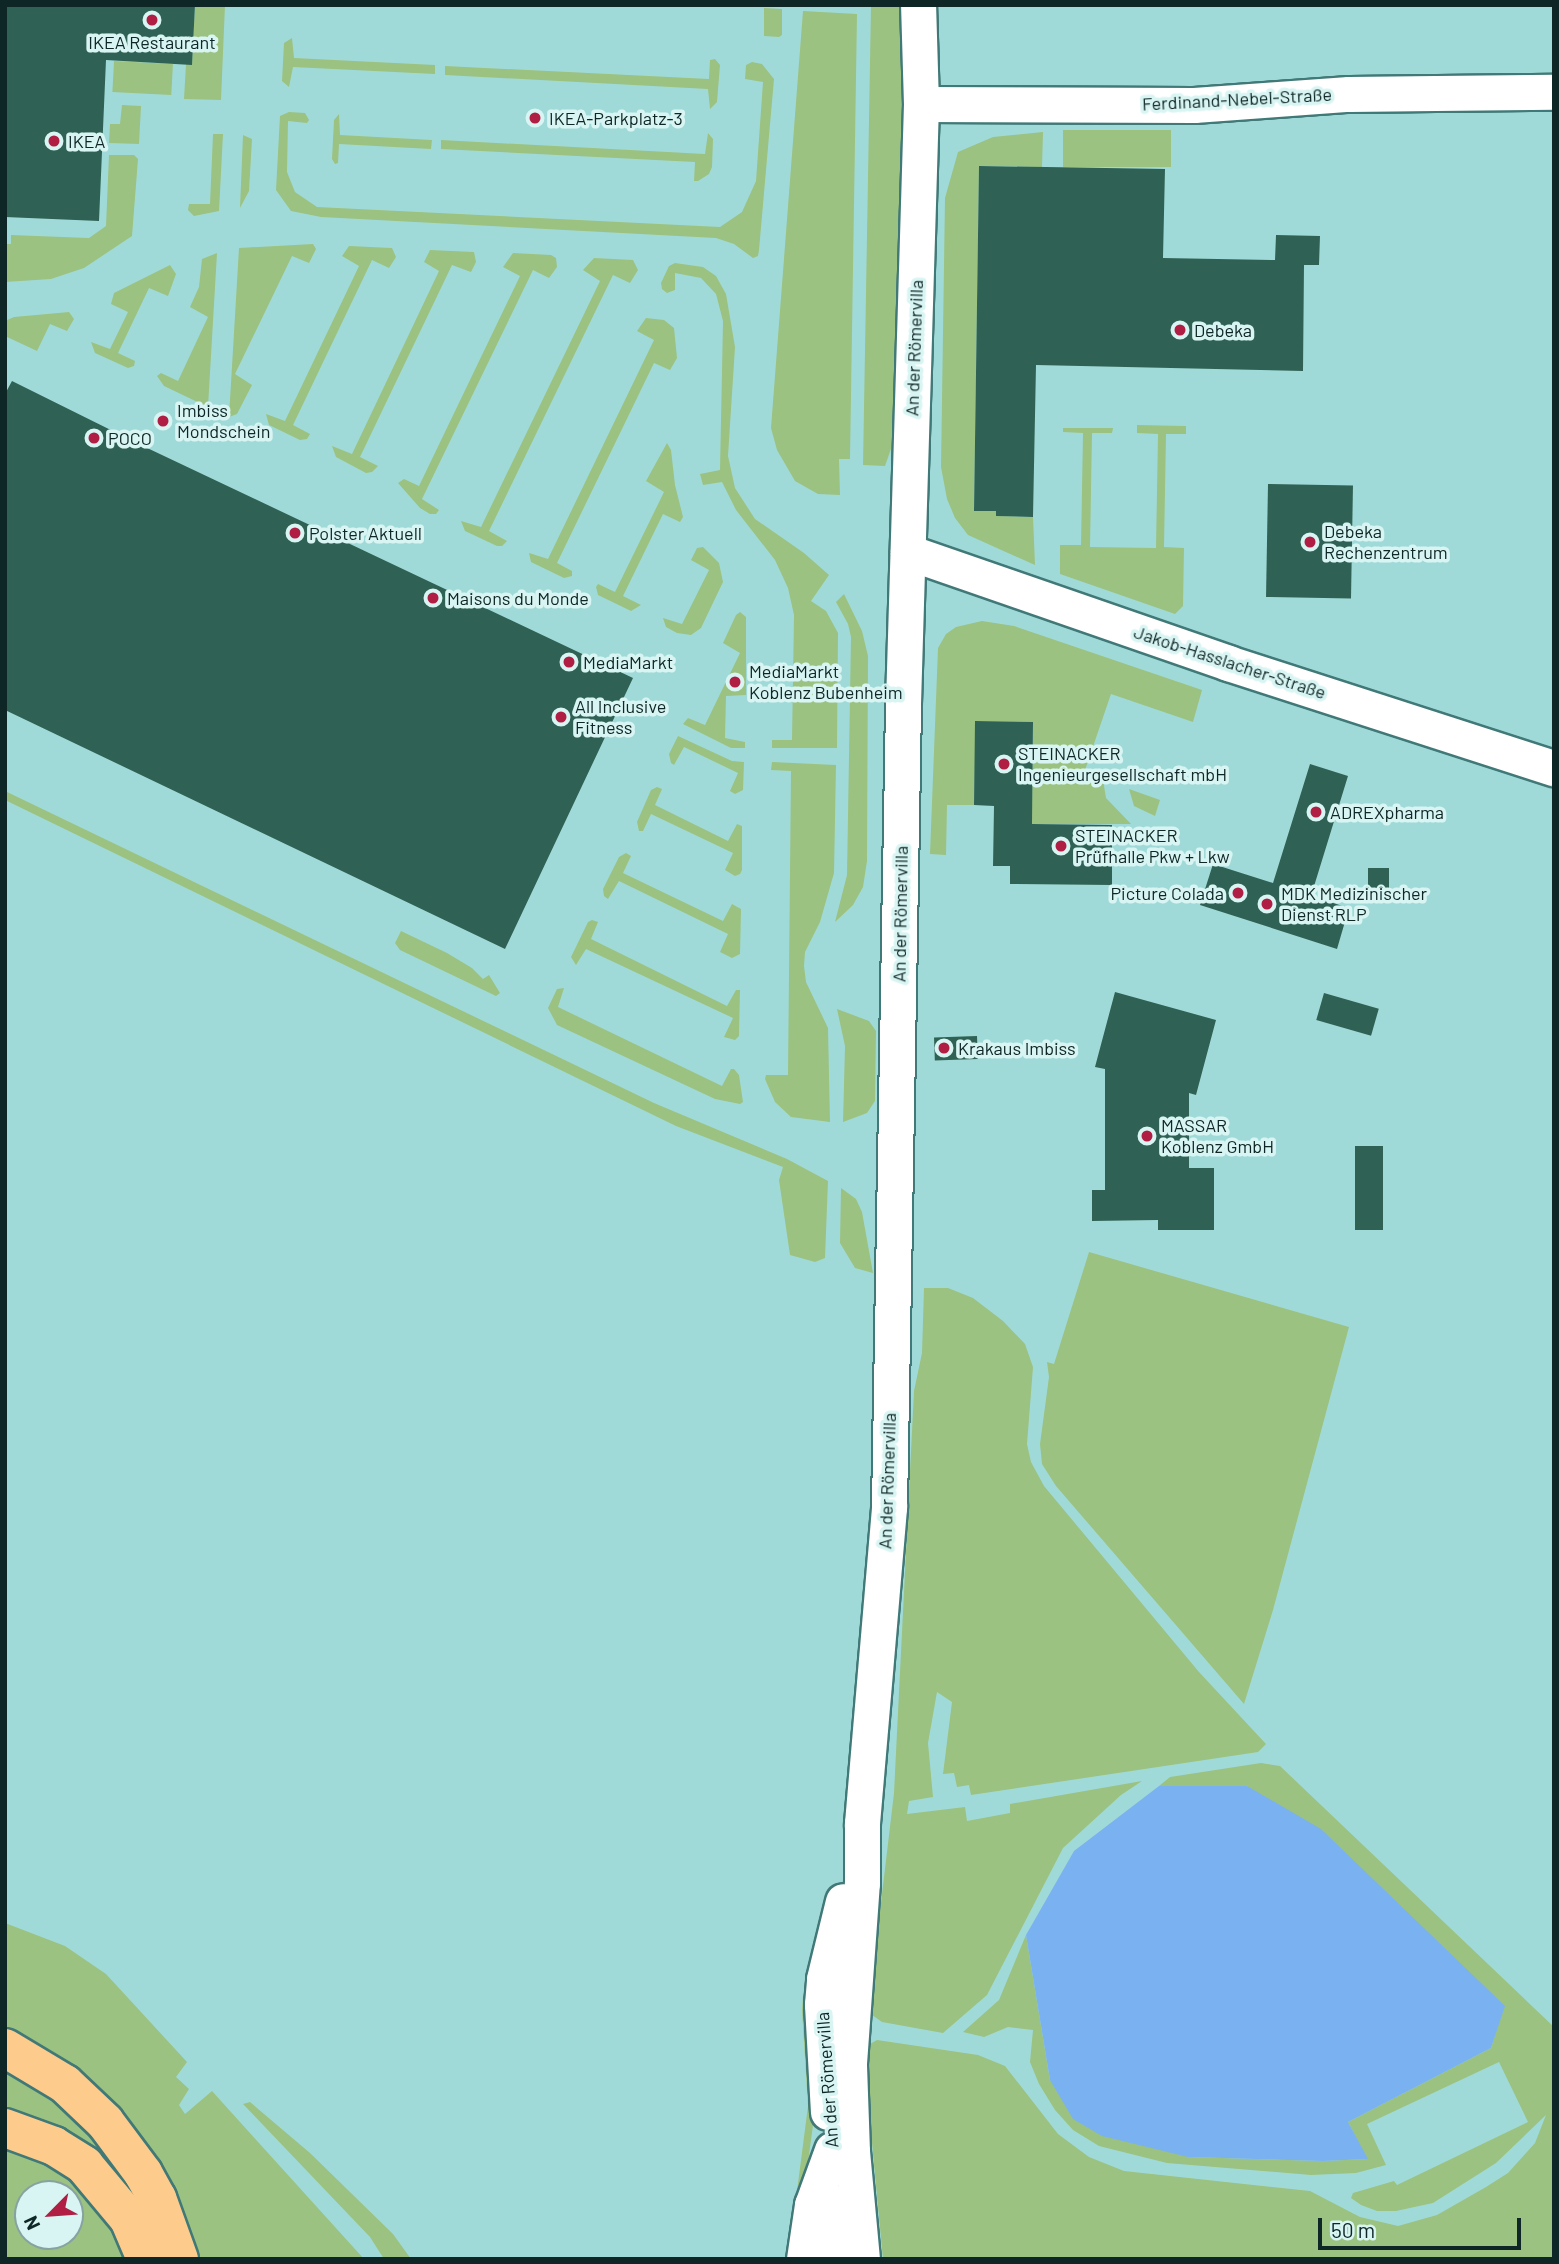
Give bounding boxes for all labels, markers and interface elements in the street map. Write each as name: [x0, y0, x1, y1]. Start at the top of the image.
marker: IKEA Restaurant: [144, 12, 160, 28]
place label: IKEA Restaurant: [88, 31, 216, 53]
street label: Ferdinand-Nebel-Straße: [1142, 83, 1332, 115]
place label: IKEA-Parkplatz-3: [549, 107, 683, 129]
marker: IKEA-Parkplatz-3: [527, 110, 543, 126]
place label: IKEA: [68, 130, 105, 152]
marker: IKEA: [46, 133, 62, 149]
street label: An der Römervilla: [901, 279, 927, 417]
place label: Debeka: [1194, 319, 1252, 341]
marker: Debeka: [1172, 322, 1188, 338]
place label: Imbiss Mondschein: [177, 400, 271, 442]
marker: Imbiss Mondschein: [155, 413, 171, 429]
place label: POCO: [108, 427, 152, 449]
marker: POCO: [86, 430, 102, 446]
place label: Debeka Rechenzentrum: [1324, 521, 1448, 564]
place label: Polster Aktuell: [309, 522, 422, 544]
marker: Polster Aktuell: [287, 525, 303, 541]
marker: Debeka Rechenzentrum: [1302, 534, 1318, 550]
place label: Maisons du Monde: [447, 587, 589, 609]
marker: Maisons du Monde: [425, 590, 441, 606]
street label: Jakob-Hasslacher-Straße: [1131, 621, 1329, 703]
place label: MediaMarkt: [583, 651, 673, 673]
marker: MediaMarkt: [561, 654, 577, 670]
place label: MediaMarkt Koblenz Bubenheim: [749, 661, 903, 704]
marker: MediaMarkt Koblenz Bubenheim: [727, 674, 743, 690]
place label: All Inclusive Fitness: [575, 696, 666, 738]
marker: All Inclusive Fitness: [553, 709, 569, 725]
place label: STEINACKER Ingenieurgesellschaft mbH: [1018, 743, 1227, 786]
marker: STEINACKER Ingenieurgesellschaft mbH: [996, 756, 1012, 772]
place label: ADREXpharma: [1330, 801, 1444, 823]
marker: ADREXpharma: [1308, 804, 1324, 820]
place label: STEINACKER Prüfhalle Pkw + Lkw: [1075, 825, 1230, 868]
marker: STEINACKER Prüfhalle Pkw + Lkw: [1053, 838, 1069, 854]
street label: An der Römervilla: [888, 846, 912, 982]
place label: Picture Colada: [1110, 882, 1224, 904]
place label: MDK Medizinischer Dienst RLP: [1281, 883, 1427, 926]
marker: Picture Colada: [1230, 885, 1246, 901]
marker: MDK Medizinischer Dienst RLP: [1259, 896, 1275, 912]
place label: Krakaus Imbiss: [958, 1037, 1076, 1059]
marker: Krakaus Imbiss: [936, 1040, 952, 1056]
place label: MASSAR Koblenz GmbH: [1161, 1115, 1274, 1158]
marker: MASSAR Koblenz GmbH: [1139, 1128, 1155, 1144]
street label: An der Römervilla: [874, 1412, 900, 1550]
street label: An der Römervilla: [811, 2011, 843, 2149]
north arrow: [14, 2180, 84, 2250]
scale bar: [1321, 2204, 1524, 2248]
text: N: [18, 2213, 44, 2234]
text: 50 m: [1331, 2217, 1375, 2242]

